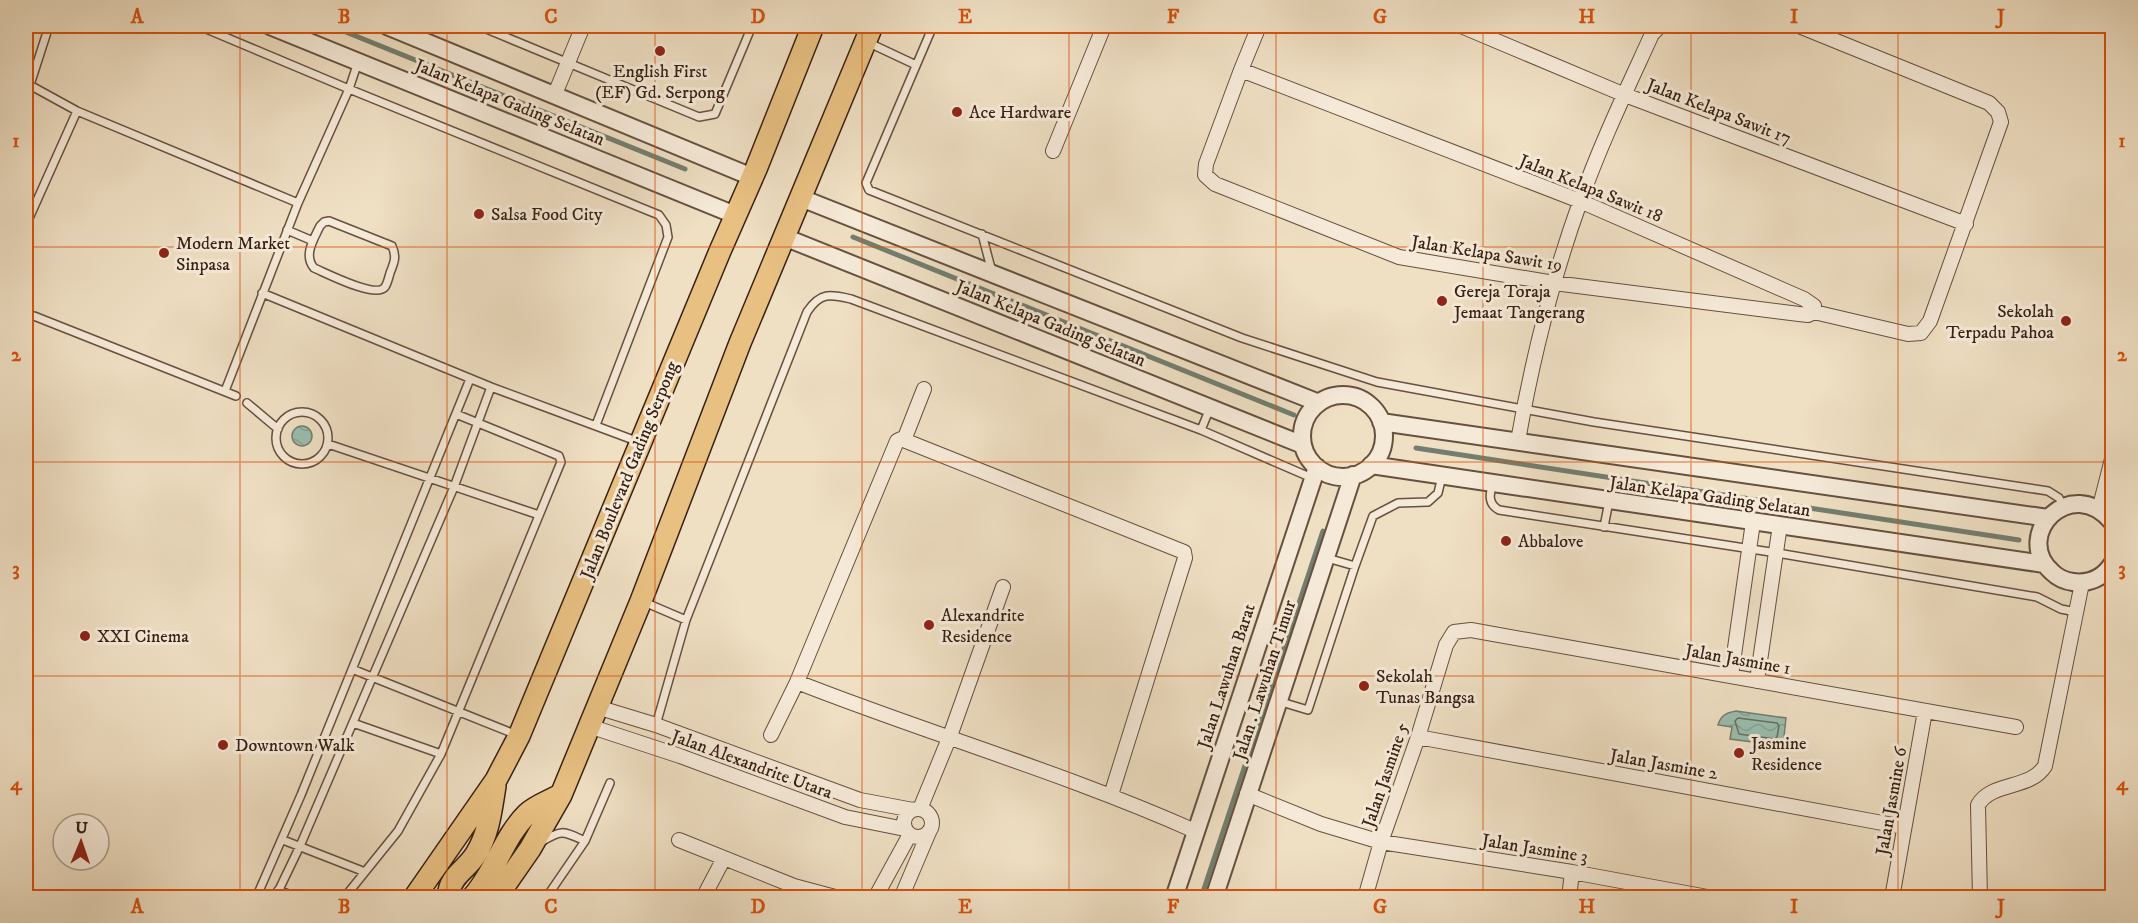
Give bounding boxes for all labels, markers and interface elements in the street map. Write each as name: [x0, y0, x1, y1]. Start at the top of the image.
text: A: [130, 5, 145, 30]
text: B: [338, 5, 350, 30]
text: C: [544, 5, 558, 30]
text: D: [751, 5, 766, 30]
text: E: [958, 5, 972, 30]
text: F: [1167, 5, 1180, 30]
text: G: [1373, 5, 1387, 30]
text: H: [1579, 5, 1596, 30]
text: I: [1790, 5, 1798, 30]
text: J: [1995, 5, 2005, 30]
marker: English First (EF) Gd. Serpong: [653, 44, 667, 58]
street label: Jalan Kelapa Gading Selatan: [410, 54, 608, 151]
place label: English First (EF) Gd. Serpong: [595, 61, 725, 104]
street label: Jalan Kelapa Sawit 17: [1641, 74, 1794, 150]
place label: Ace Hardware: [969, 102, 1071, 124]
marker: Ace Hardware: [950, 105, 964, 119]
text: 1: [12, 129, 20, 154]
text: 1: [2118, 129, 2126, 154]
street label: Jalan Kelapa Sawit 18: [1514, 149, 1665, 228]
place label: Salsa Food City: [491, 204, 603, 226]
marker: Salsa Food City: [472, 207, 486, 221]
street label: Jalan Kelapa Sawit 19: [1408, 231, 1564, 277]
place label: Modern Market Sinpasa: [176, 233, 290, 276]
marker: Modern Market Sinpasa: [157, 246, 171, 260]
street label: Jalan Kelapa Gading Selatan: [951, 275, 1149, 372]
place label: Gereja Toraja Jemaat Tangerang: [1452, 281, 1585, 324]
marker: Gereja Toraja Jemaat Tangerang: [1435, 294, 1449, 308]
place label: Sekolah Terpadu Pahoa: [1946, 301, 2055, 344]
marker: Sekolah Terpadu Pahoa: [2059, 314, 2073, 328]
text: 2: [11, 343, 22, 368]
text: 2: [2117, 343, 2128, 368]
street label: Jalan Boulevard Gading Serpong: [575, 358, 684, 584]
street label: Jalan Kelapa Gading Selatan: [1606, 472, 1812, 522]
place label: Abbalove: [1518, 531, 1583, 553]
marker: Abbalove: [1499, 534, 1513, 548]
text: 3: [12, 557, 20, 582]
text: 3: [2118, 557, 2126, 582]
street label: Jalan . Lawuhan Timur: [1228, 597, 1301, 765]
street label: Jalan Lawuhan Barat: [1193, 601, 1261, 753]
place label: Alexandrite Residence: [941, 605, 1025, 648]
marker: Alexandrite Residence: [922, 618, 936, 632]
place label: XXI Cinema: [97, 626, 189, 648]
marker: XXI Cinema: [78, 629, 92, 643]
street label: Jalan Jasmine 1: [1681, 640, 1792, 680]
place label: Sekolah Tunas Bangsa: [1376, 666, 1475, 709]
marker: Sekolah Tunas Bangsa: [1357, 679, 1371, 693]
street label: Jalan Jasmine 5: [1357, 720, 1414, 832]
street label: Jalan Alexandrite Utara: [666, 725, 835, 804]
place label: Jasmine Residence: [1749, 733, 1822, 776]
place label: Downtown Walk: [235, 735, 355, 757]
marker: Downtown Walk: [216, 738, 230, 752]
street label: Jalan Jasmine 2: [1606, 744, 1720, 785]
street label: Jalan Jasmine 6: [1871, 745, 1912, 859]
marker: Jasmine Residence: [1732, 746, 1746, 760]
text: 4: [10, 772, 23, 797]
text: 4: [2116, 772, 2129, 797]
north arrow: [51, 812, 111, 872]
text: U: [75, 818, 89, 838]
street label: Jalan Jasmine 3: [1478, 829, 1589, 868]
text: A: [130, 895, 145, 920]
text: B: [338, 895, 350, 920]
text: C: [544, 895, 558, 920]
text: D: [751, 895, 766, 920]
text: E: [958, 895, 972, 920]
text: F: [1167, 895, 1180, 920]
text: G: [1373, 895, 1387, 920]
text: H: [1579, 895, 1596, 920]
text: I: [1790, 895, 1798, 920]
text: J: [1995, 895, 2005, 920]

